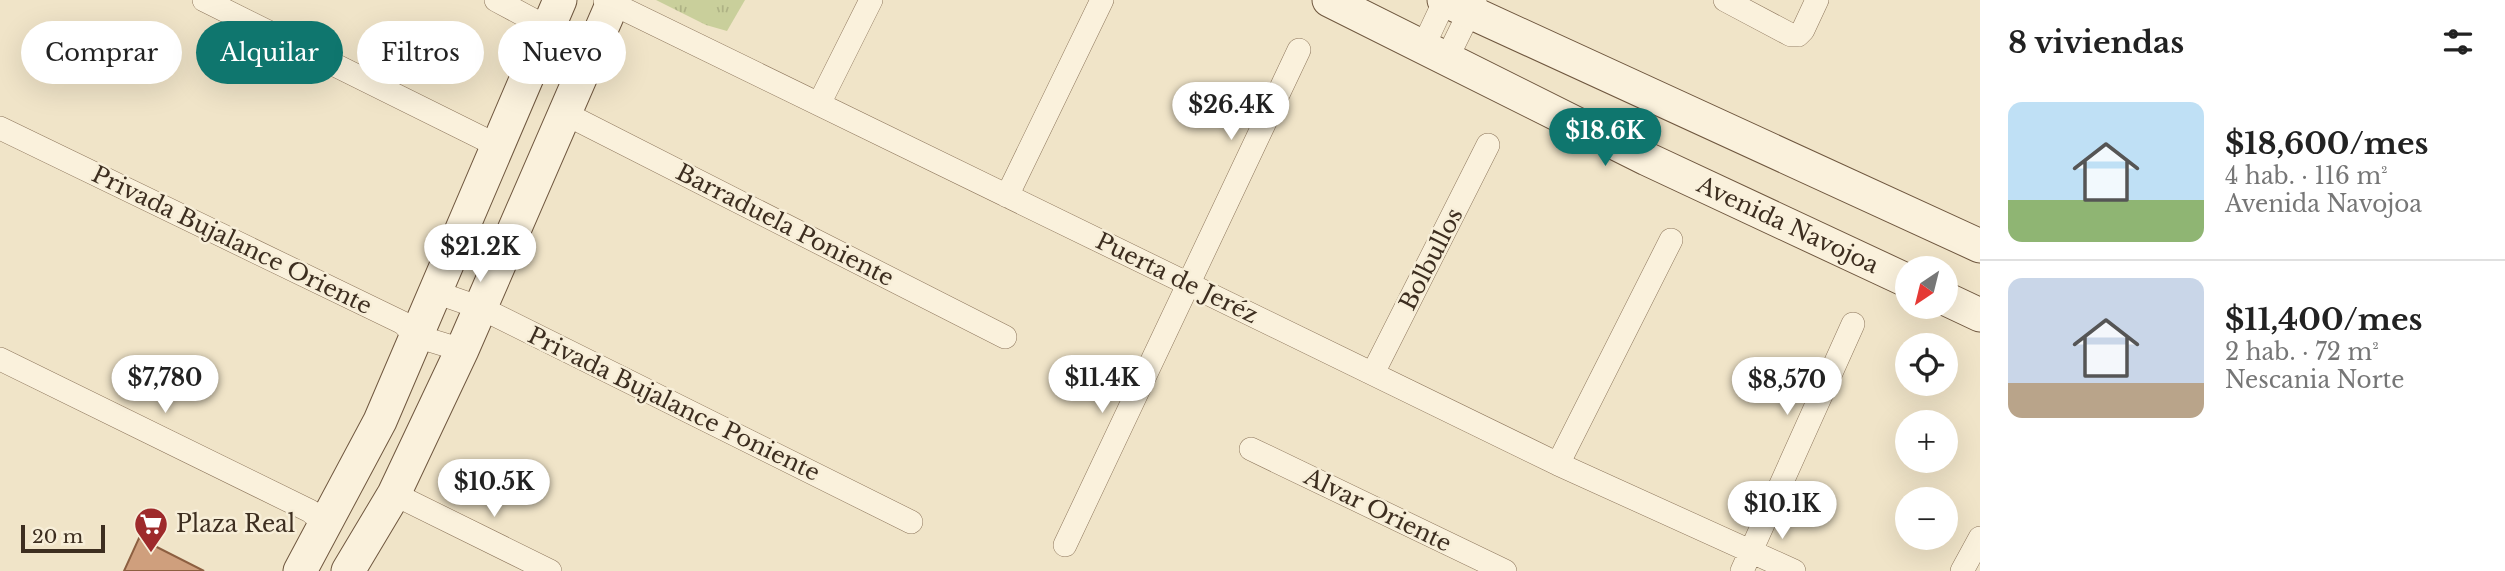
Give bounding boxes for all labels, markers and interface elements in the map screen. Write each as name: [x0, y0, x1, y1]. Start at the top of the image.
chip: Comprar: [21, 21, 182, 84]
chip: Alquilar: [196, 21, 343, 84]
chip: Filtros: [357, 21, 484, 84]
chip: Nuevo: [498, 21, 626, 84]
icon: filters: [2439, 23, 2477, 61]
text: 8 viviendas: [2008, 24, 2184, 61]
pin: $26.4K: [1174, 82, 1288, 142]
text: $26.4K: [1188, 91, 1274, 119]
pin: $18.6K: [1548, 108, 1662, 168]
text: $18.6K: [1565, 117, 1645, 145]
text: $18,600/mes: [2225, 125, 2428, 162]
icon: home: [2064, 130, 2148, 214]
street label: Barraduela Poniente: [672, 158, 898, 292]
street label: Privada Bujalance Oriente: [87, 160, 377, 320]
text: 4 hab. · 116 m²: [2225, 162, 2388, 190]
street label: Avenida Navojoa: [1692, 170, 1883, 279]
text: Avenida Navojoa: [2225, 190, 2422, 218]
street label: Bolbullos: [1393, 203, 1469, 315]
pin: $21.2K: [423, 224, 537, 284]
street label: Puerta de Jeréz: [1091, 227, 1263, 329]
text: $21.2K: [440, 233, 520, 261]
north arrow: [1895, 256, 1958, 318]
map controls: [1895, 256, 1958, 550]
text: $11,400/mes: [2225, 301, 2423, 338]
icon: home: [2064, 306, 2148, 390]
street label: Privada Bujalance Poniente: [523, 321, 825, 487]
button: locate: [1895, 333, 1958, 396]
text: 2 hab. · 72 m²: [2225, 338, 2379, 366]
pin: $7,780: [108, 356, 222, 415]
pin: $11.4K: [1045, 356, 1159, 415]
pin: $8,570: [1730, 358, 1844, 417]
text: $7,780: [128, 364, 202, 392]
text: $11.4K: [1064, 364, 1140, 392]
text: $8,570: [1748, 366, 1826, 394]
text: Nescania Norte: [2225, 366, 2404, 394]
button: +: [1895, 410, 1958, 473]
pin: $10.5K: [437, 460, 551, 519]
street label: Alvar Oriente: [1299, 462, 1456, 558]
text: $10.5K: [454, 468, 534, 496]
pin: $10.1K: [1725, 482, 1839, 541]
button: −: [1895, 487, 1958, 550]
text: $10.1K: [1744, 490, 1820, 518]
supermarket icon: Plaza Real: [132, 505, 170, 554]
place label: Plaza Real: [176, 510, 295, 538]
scale bar: [21, 522, 105, 554]
text: 20 m: [32, 525, 83, 548]

